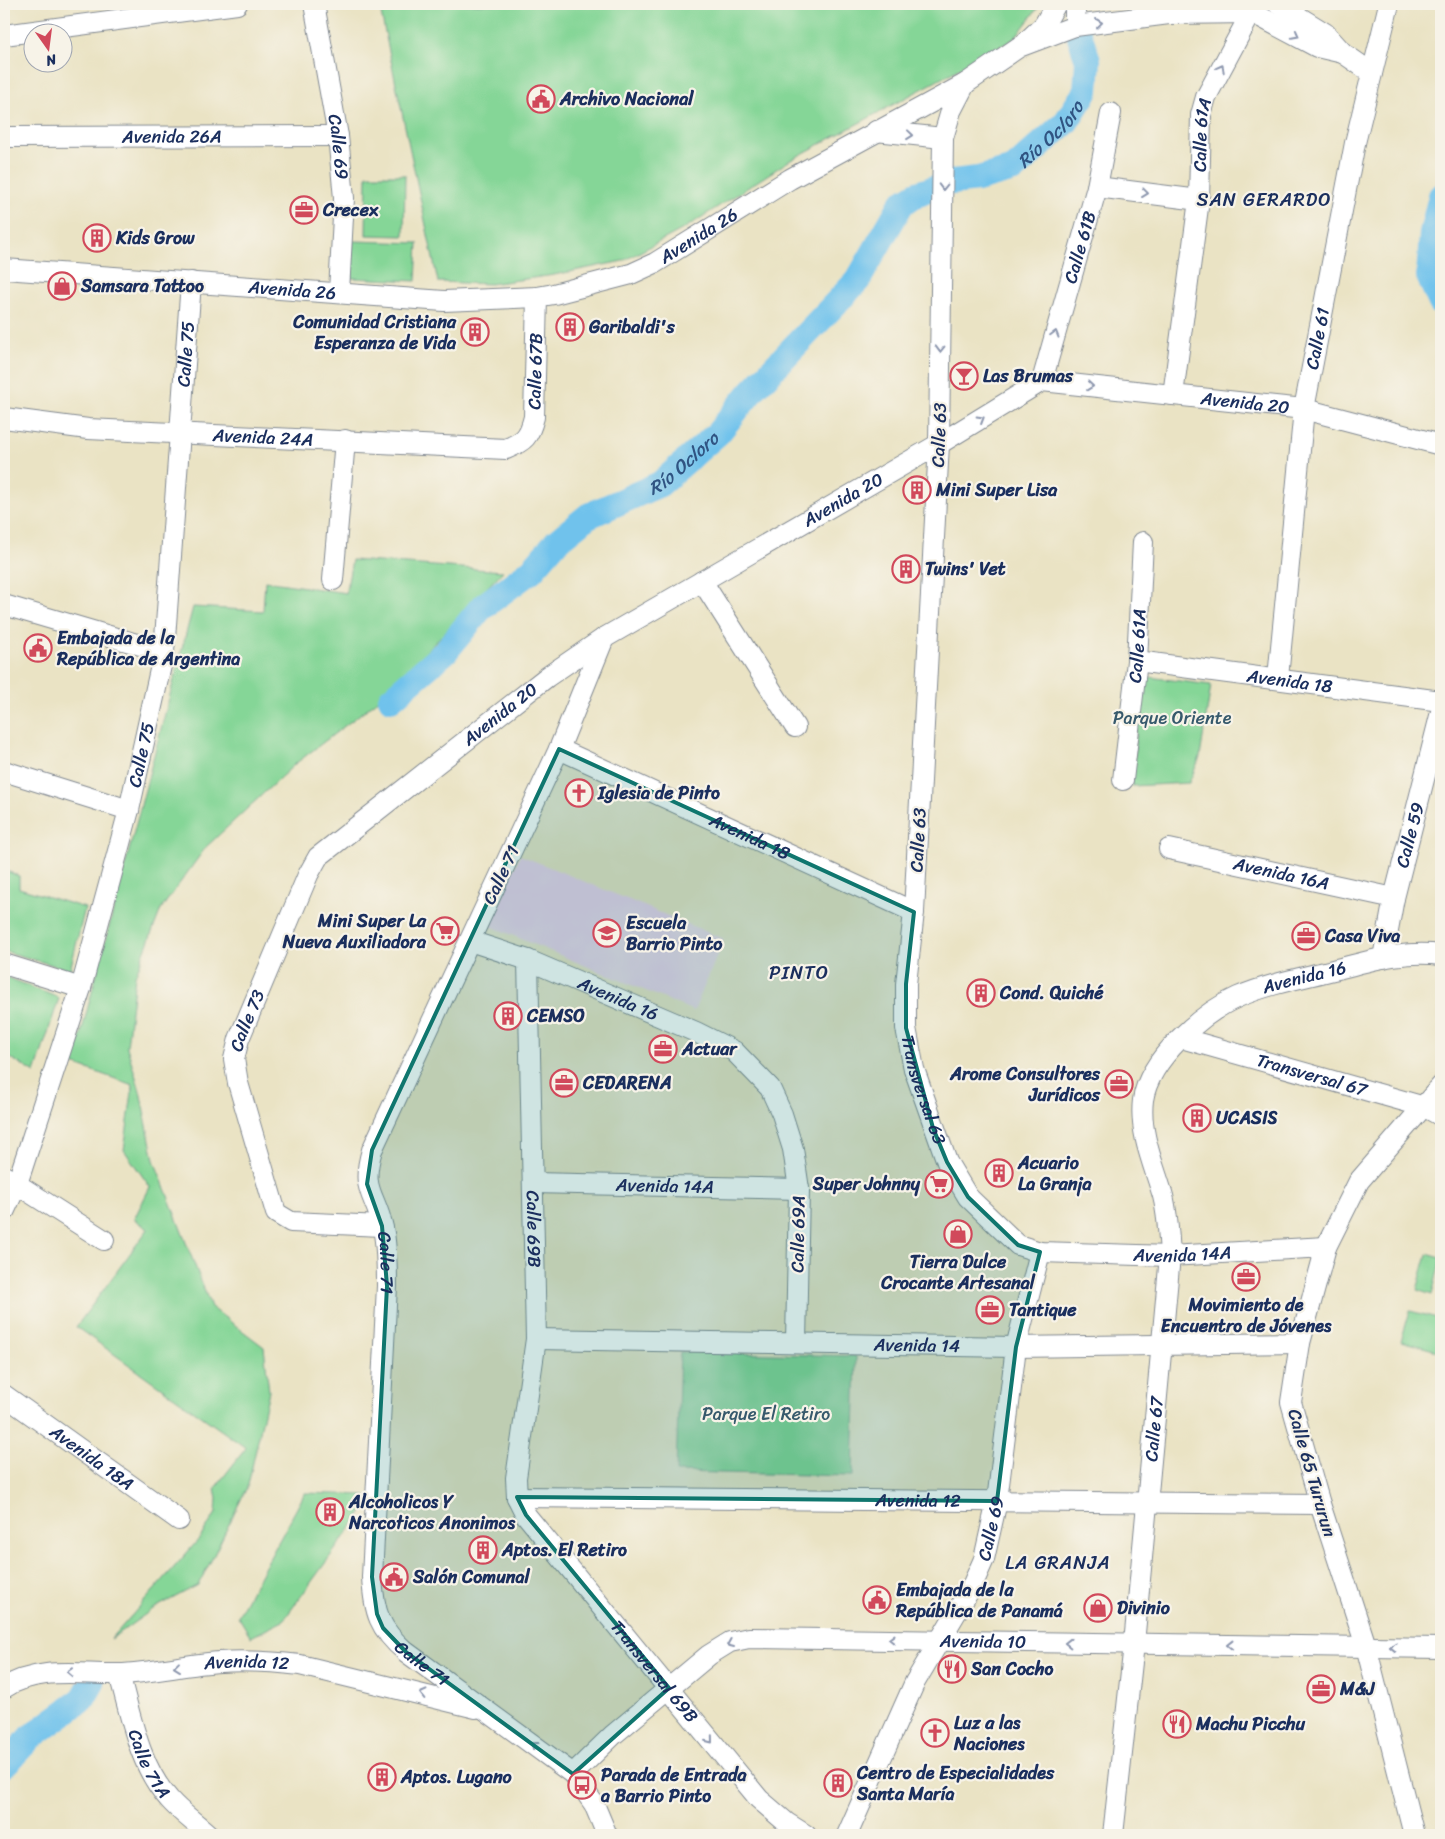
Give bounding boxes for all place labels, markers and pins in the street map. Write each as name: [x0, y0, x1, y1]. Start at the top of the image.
place label: Archivo Nacional: [559, 83, 694, 115]
public building icon: Archivo Nacional: [526, 84, 556, 114]
place label: Crecex: [322, 194, 379, 226]
office icon: Crecex: [289, 195, 319, 225]
place label: Kids Grow: [115, 222, 195, 254]
building icon: Kids Grow: [82, 223, 112, 253]
place label: Samsara Tattoo: [80, 270, 204, 302]
shop icon: Samsara Tattoo: [47, 271, 77, 301]
place label: Comunidad Cristiana Esperanza de Vida: [292, 306, 457, 359]
place label: Garibaldi's: [588, 311, 676, 343]
building icon: Garibaldi's: [555, 312, 585, 342]
building icon: Comunidad Cristiana Esperanza de Vida: [460, 317, 490, 347]
place label: Las Brumas: [983, 360, 1074, 392]
bar icon: Las Brumas: [949, 361, 979, 391]
place label: Mini Super Lisa: [935, 474, 1058, 506]
building icon: Mini Super Lisa: [902, 475, 932, 505]
place label: Twins' Vet: [925, 553, 1006, 585]
building icon: Twins' Vet: [891, 554, 921, 584]
place label: Embajada de la República de Argentina: [56, 622, 240, 675]
public building icon: Embajada de la República de Argentina: [23, 633, 53, 663]
place label: Iglesia de Pinto: [597, 777, 720, 809]
church icon: Iglesia de Pinto: [564, 778, 594, 808]
place label: Mini Super La Nueva Auxiliadora: [282, 905, 427, 958]
place label: Escuela Barrio Pinto: [626, 907, 723, 960]
supermarket icon: Mini Super La Nueva Auxiliadora: [430, 916, 460, 946]
school or university icon: Escuela Barrio Pinto: [592, 918, 622, 948]
place label: Casa Viva: [1324, 920, 1400, 952]
office icon: Casa Viva: [1291, 921, 1321, 951]
place label: Cond. Quiché: [999, 977, 1104, 1009]
building icon: Cond. Quiché: [966, 978, 996, 1008]
place label: CEMSO: [526, 1000, 585, 1032]
building icon: CEMSO: [493, 1001, 523, 1031]
place label: Actuar: [681, 1033, 738, 1065]
office icon: Actuar: [648, 1034, 678, 1064]
place label: Arome Consultores Jurídicos: [949, 1058, 1101, 1111]
place label: CEDARENA: [582, 1067, 672, 1099]
office icon: CEDARENA: [549, 1068, 579, 1098]
office icon: Arome Consultores Jurídicos: [1104, 1069, 1134, 1099]
place label: UCASIS: [1216, 1102, 1278, 1134]
building icon: UCASIS: [1182, 1103, 1212, 1133]
place label: Acuario La Granja: [1017, 1147, 1093, 1200]
building icon: Acuario La Granja: [984, 1158, 1014, 1188]
place label: Super Johnny: [812, 1168, 921, 1200]
supermarket icon: Super Johnny: [924, 1169, 954, 1199]
shop icon: Tierra Dulce Crocante Artesanal: [943, 1219, 973, 1249]
place label: Tierra Dulce Crocante Artesanal: [880, 1246, 1036, 1299]
office icon: Movimiento de Encuentro de Jóvenes: [1231, 1262, 1261, 1292]
place label: Movimiento de Encuentro de Jóvenes: [1161, 1289, 1332, 1342]
place label: Tantique: [1009, 1294, 1077, 1326]
office icon: Tantique: [975, 1295, 1005, 1325]
place label: Alcoholicos Y Narcoticos Anonimos: [348, 1486, 516, 1539]
building icon: Alcoholicos Y Narcoticos Anonimos: [315, 1497, 345, 1527]
place label: Aptos. El Retiro: [501, 1534, 627, 1566]
building icon: Aptos. El Retiro: [468, 1535, 498, 1565]
place label: Salón Comunal: [412, 1561, 531, 1593]
public building icon: Salón Comunal: [379, 1562, 409, 1592]
place label: Embajada de la República de Panamá: [895, 1574, 1063, 1627]
public building icon: Embajada de la República de Panamá: [862, 1585, 892, 1615]
place label: Divinio: [1117, 1592, 1171, 1624]
shop icon: Divinio: [1083, 1593, 1113, 1623]
place label: San Cocho: [970, 1653, 1054, 1685]
restaurant icon: San Cocho: [937, 1654, 967, 1684]
place label: M&J: [1339, 1673, 1376, 1705]
office icon: M&J: [1306, 1674, 1336, 1704]
place label: Luz a las Naciones: [953, 1707, 1025, 1760]
place label: Machu Picchu: [1195, 1708, 1305, 1740]
restaurant icon: Machu Picchu: [1162, 1709, 1192, 1739]
church icon: Luz a las Naciones: [920, 1718, 950, 1748]
place label: Centro de Especialidades Santa María: [856, 1757, 1055, 1810]
place label: Parada de Entrada a Barrio Pinto: [600, 1759, 747, 1812]
place label: Aptos. Lugano: [400, 1761, 513, 1793]
building icon: Aptos. Lugano: [367, 1762, 397, 1792]
building icon: Centro de Especialidades Santa María: [823, 1768, 853, 1798]
bus stop icon: Parada de Entrada a Barrio Pinto: [567, 1770, 597, 1800]

